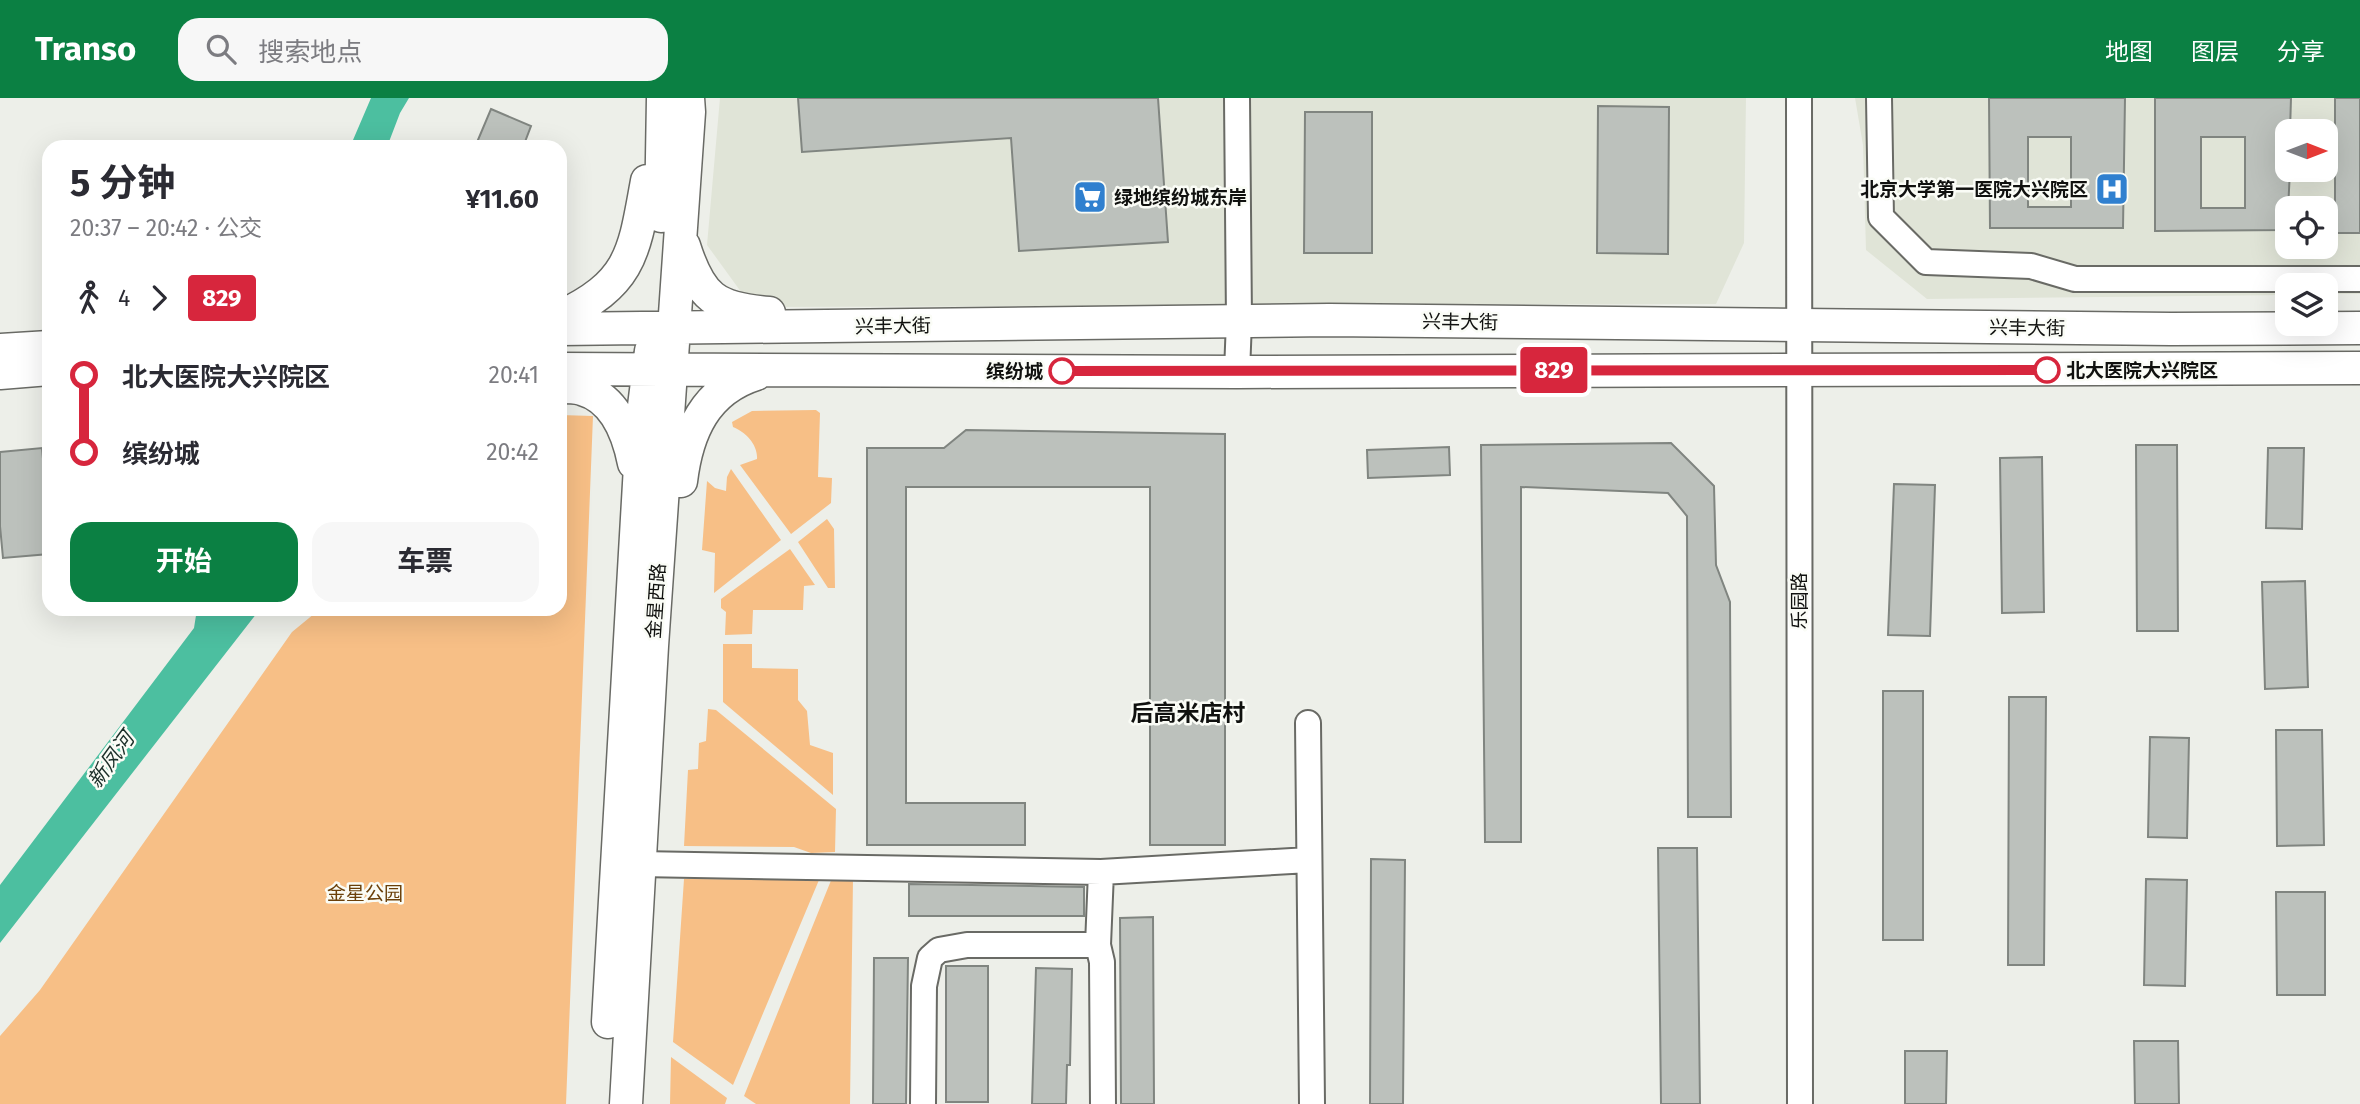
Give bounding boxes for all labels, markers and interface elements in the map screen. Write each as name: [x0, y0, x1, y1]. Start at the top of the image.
search box: [178, 18, 668, 81]
text: Transo: [35, 29, 136, 69]
icon: search: [202, 30, 240, 68]
text: 搜索地点: [258, 37, 362, 68]
text: 地图: [2105, 38, 2153, 66]
text: 图层: [2191, 38, 2239, 66]
text: 分享: [2277, 38, 2325, 66]
north arrow: [2275, 119, 2338, 182]
map controls: [2275, 119, 2338, 336]
text: 5 分钟: [70, 160, 175, 206]
hospital icon: 北京大学第一医院大兴院区: [2093, 170, 2131, 208]
supermarket icon: 绿地缤纷城东岸: [1071, 178, 1109, 216]
place label: 北京大学第一医院大兴院区: [1860, 178, 2088, 201]
text: ¥11.60: [465, 184, 539, 215]
place label: 绿地缤纷城东岸: [1114, 186, 1247, 209]
button: locate: [2275, 196, 2338, 259]
text: 20:37 – 20:42 · 公交: [70, 214, 262, 242]
button: layers: [2275, 273, 2338, 336]
icon: walk: [70, 279, 108, 317]
icon: forward: [140, 279, 178, 317]
text: 4: [118, 284, 130, 312]
text: 829: [202, 284, 242, 312]
street label: 兴丰大街: [1422, 310, 1498, 334]
street label: 兴丰大街: [855, 314, 931, 338]
street label: 兴丰大街: [1989, 316, 2065, 340]
line badge: 829: [1514, 347, 1594, 393]
text: 829: [1534, 356, 1574, 384]
marker: 北大医院大兴院区: [2034, 357, 2060, 383]
marker: 缤纷城: [1049, 358, 1075, 384]
place label: 北大医院大兴院区: [2066, 359, 2218, 382]
place label: 缤纷城: [986, 360, 1043, 383]
text: 20:41: [489, 361, 539, 389]
text: 北大医院大兴院区: [122, 362, 330, 393]
text: 20:42: [486, 438, 539, 466]
text: 缤纷城: [122, 439, 200, 470]
button: 开始: [70, 522, 298, 602]
button: 车票: [312, 522, 539, 602]
street label: 金星西路: [642, 562, 670, 640]
street label: 乐园路: [1788, 572, 1811, 630]
district label: 后高米店村: [1131, 699, 1246, 727]
water label: 新凤河: [82, 724, 142, 793]
park label: 金星公园: [327, 882, 403, 905]

